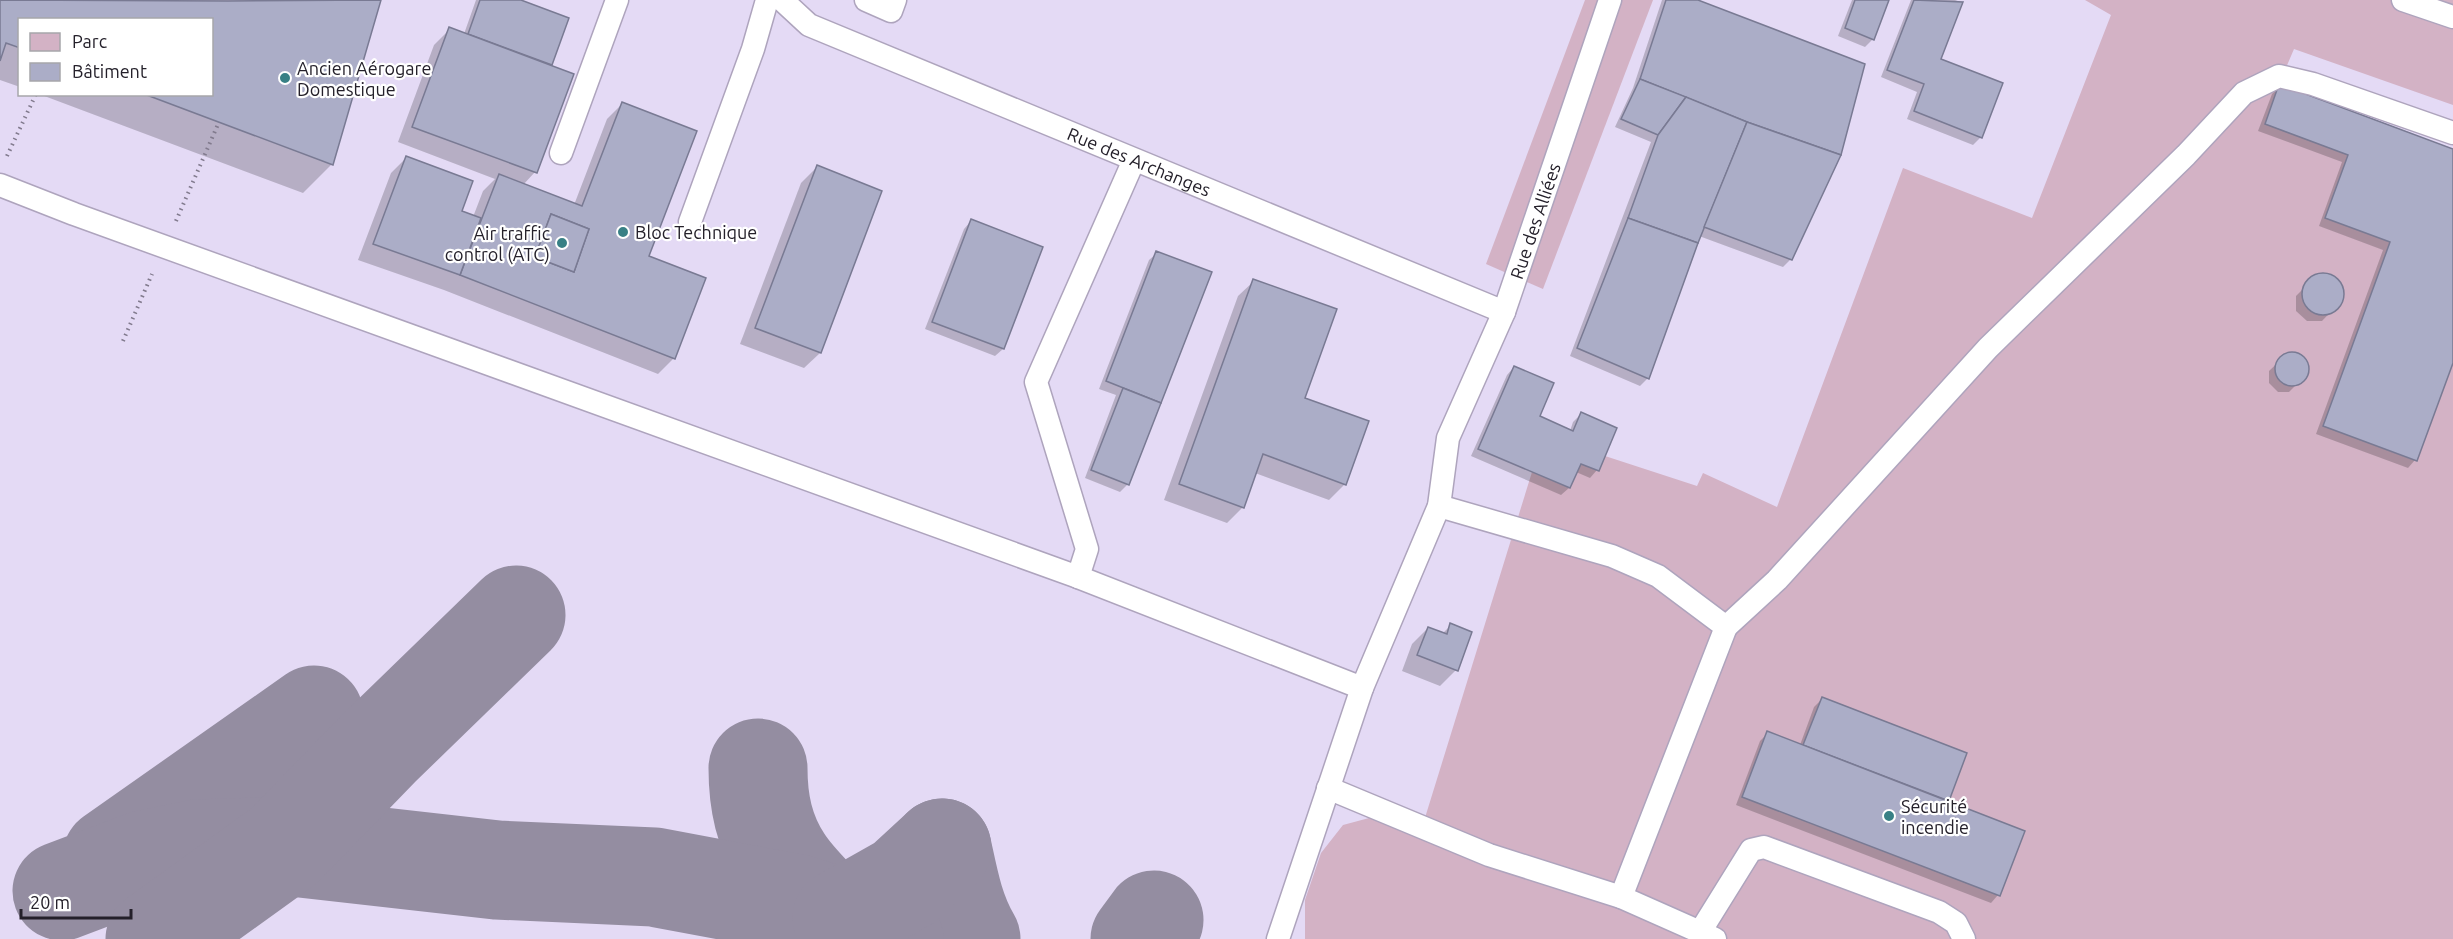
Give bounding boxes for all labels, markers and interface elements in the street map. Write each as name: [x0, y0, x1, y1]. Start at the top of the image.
legend: [18, 18, 213, 96]
text: Parc: [72, 31, 107, 51]
place label: Ancien Aérogare Domestique: [297, 58, 431, 99]
text: Bâtiment: [72, 61, 147, 81]
marker: Ancien Aérogare Domestique: [278, 71, 292, 85]
street label: Rue des Archanges: [1065, 123, 1214, 200]
street label: Rue des Alliées: [1506, 160, 1564, 281]
place label: Bloc Technique: [635, 222, 757, 242]
place label: Air traffic control (ATC): [445, 223, 550, 265]
marker: Bloc Technique: [616, 225, 630, 239]
marker: Air traffic control (ATC): [555, 236, 569, 250]
place label: Sécurité incendie: [1901, 796, 1969, 837]
marker: Sécurité incendie: [1882, 809, 1896, 823]
scale bar: [21, 882, 130, 920]
text: 20 m: [30, 892, 70, 912]

